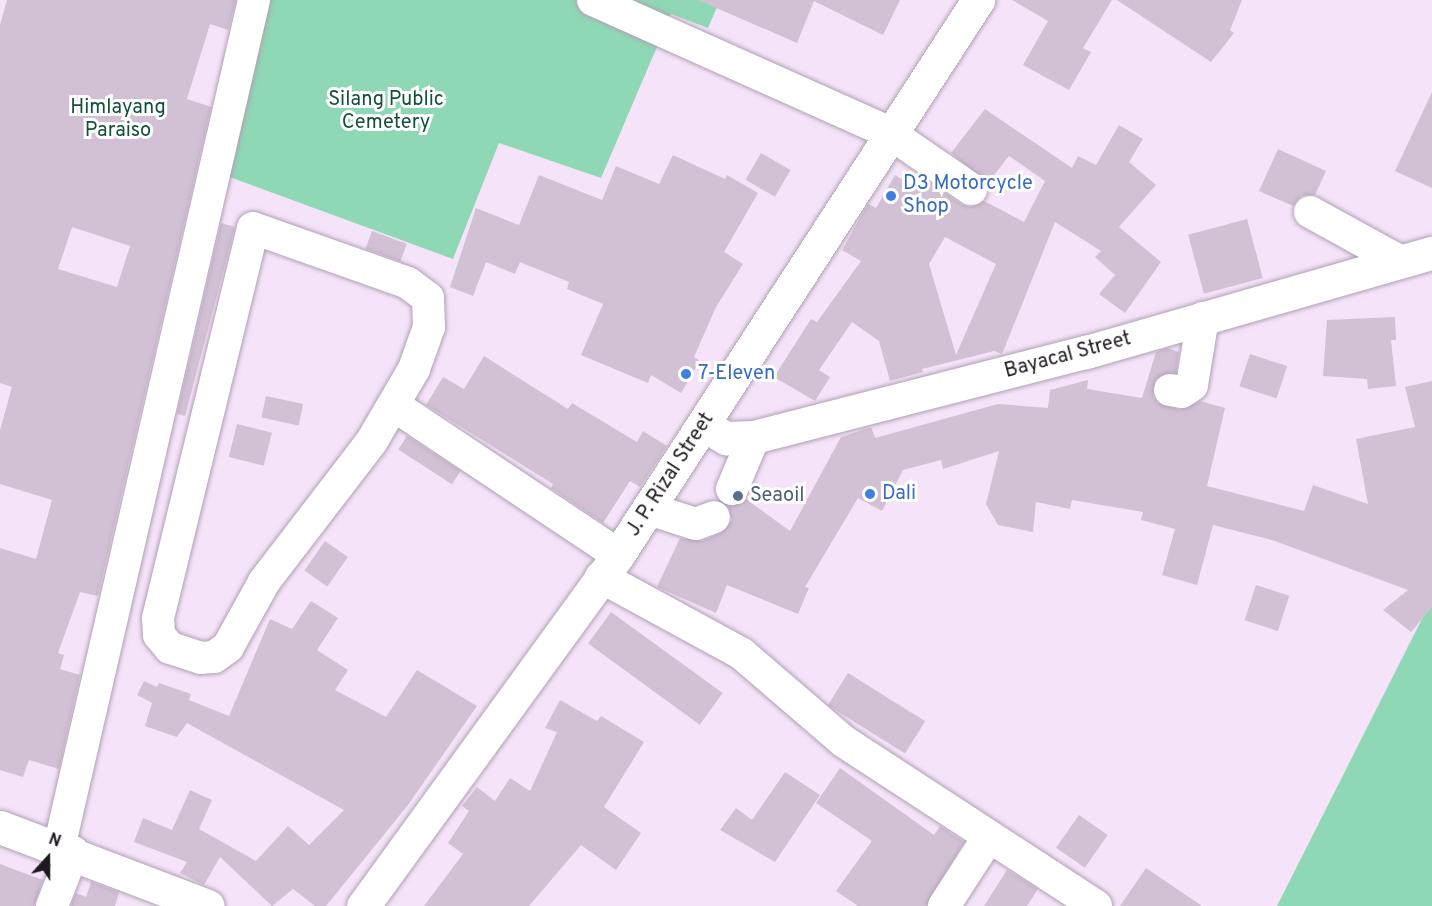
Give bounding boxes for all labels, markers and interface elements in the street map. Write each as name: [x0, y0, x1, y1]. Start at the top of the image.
park label: Silang Public Cemetery: [328, 89, 444, 136]
park label: Himlayang Paraiso: [70, 97, 166, 144]
place label: D3 Motorcycle Shop: [903, 172, 1033, 219]
marker: D3 Motorcycle Shop: [884, 189, 898, 203]
street label: Bayacal Street: [1002, 328, 1134, 384]
place label: 7-Eleven: [698, 362, 775, 386]
marker: 7-Eleven: [679, 367, 693, 381]
street label: J. P. Rizal Street: [622, 409, 720, 541]
place label: Dali: [882, 482, 916, 506]
place label: Seaoil: [750, 484, 805, 508]
marker: Dali: [863, 487, 877, 501]
marker: Seaoil: [731, 489, 745, 503]
north arrow: [18, 828, 78, 888]
text: N: [45, 830, 63, 853]

